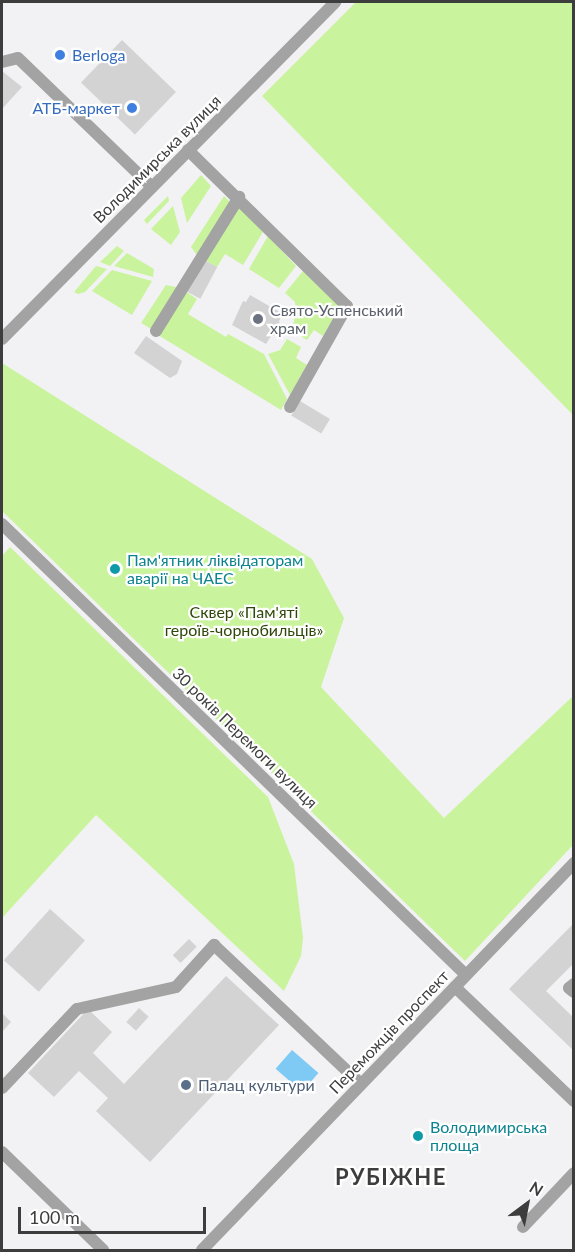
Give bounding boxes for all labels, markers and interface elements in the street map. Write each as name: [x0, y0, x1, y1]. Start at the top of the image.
place label: Berloga: [72, 45, 126, 65]
marker: Berloga: [53, 48, 67, 62]
street label: Володимирська вулиця: [89, 91, 225, 227]
place label: АТБ-маркет: [32, 98, 120, 118]
marker: АТБ-маркет: [125, 101, 139, 115]
place label: Свято-Успенський храм: [270, 300, 403, 338]
marker: Свято-Успенський храм: [251, 312, 265, 326]
place label: Пам'ятник ліквідаторам аварії на ЧАЕС: [127, 550, 303, 588]
marker: Пам'ятник ліквідаторам аварії на ЧАЕС: [108, 562, 122, 576]
park label: Сквер «Пам'яті героїв-чорнобильців»: [165, 602, 323, 640]
street label: 30 років Перемоги вулиця: [169, 664, 321, 812]
street label: Переможців проспект: [325, 966, 453, 1098]
place label: Палац культури: [198, 1075, 315, 1095]
marker: Палац культури: [179, 1078, 193, 1092]
place label: Володимирська площа: [430, 1117, 547, 1155]
marker: Володимирська площа: [411, 1129, 425, 1143]
district label: РУБІЖНЕ: [335, 1164, 447, 1190]
north arrow: [497, 1174, 557, 1234]
text: N: [527, 1177, 547, 1200]
scale bar: [21, 1195, 208, 1233]
text: 100 m: [29, 1206, 80, 1228]

